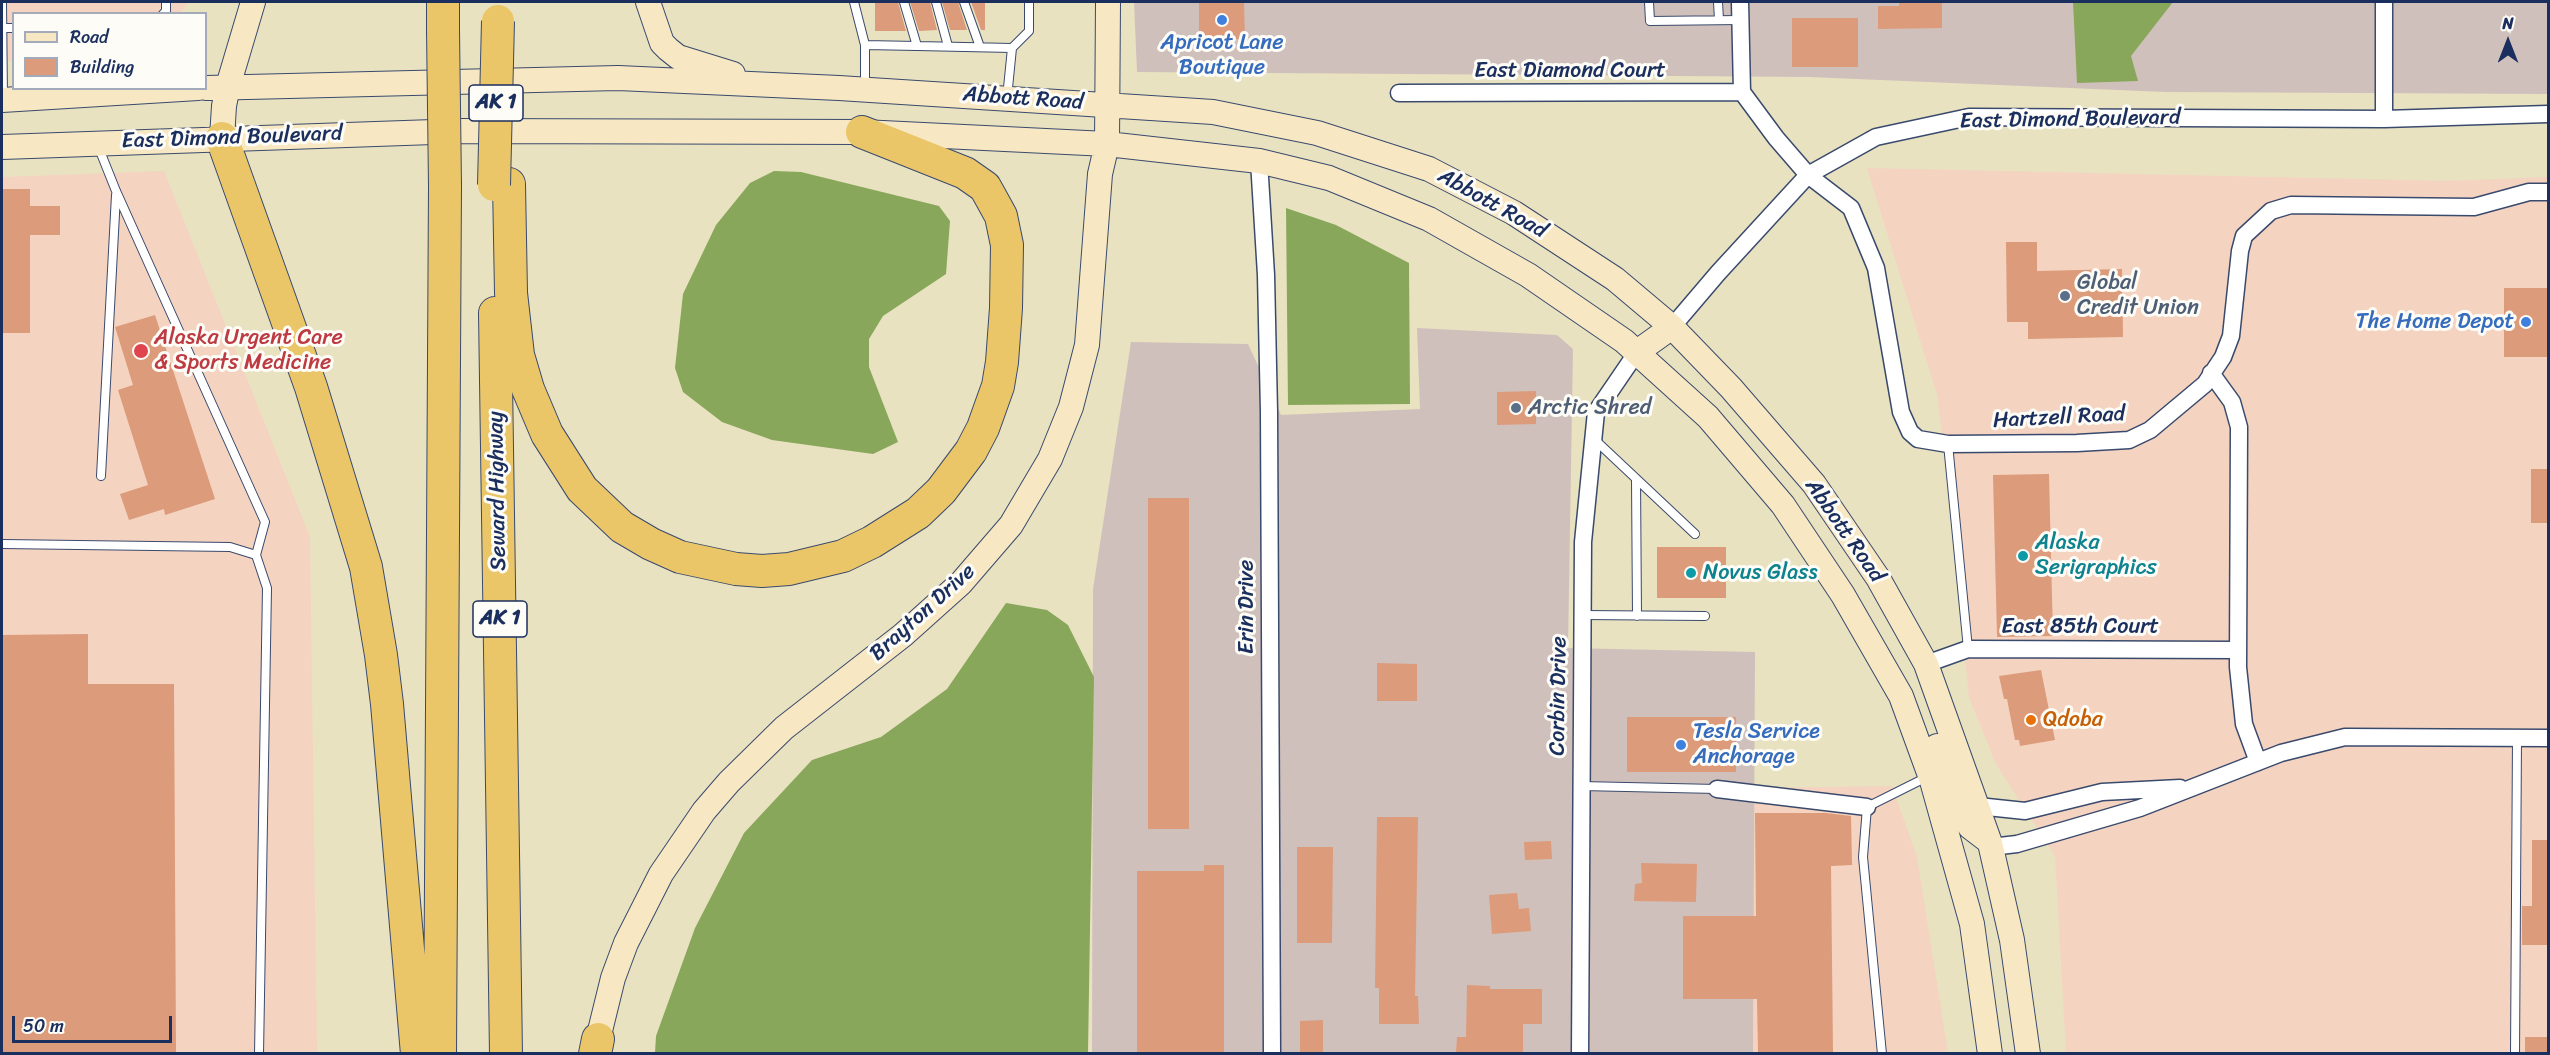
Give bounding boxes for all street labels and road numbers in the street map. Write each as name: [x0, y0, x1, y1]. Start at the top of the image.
street label: East Diamond Court: [1474, 58, 1666, 84]
street label: Abbott Road: [962, 82, 1084, 116]
road number: AK 1: [469, 85, 523, 121]
street label: East Dimond Boulevard: [1959, 105, 2181, 135]
street label: East Dimond Boulevard: [121, 121, 343, 155]
street label: Abbott Road: [1433, 163, 1551, 245]
street label: Hartzell Road: [1992, 401, 2126, 435]
street label: Seward Highway: [483, 411, 513, 571]
street label: Abbott Road: [1799, 474, 1889, 588]
street label: Brayton Drive: [865, 559, 981, 667]
street label: Erin Drive: [1234, 560, 1260, 654]
road number: AK 1: [473, 601, 527, 637]
street label: East 85th Court: [2001, 614, 2159, 640]
street label: Corbin Drive: [1545, 636, 1573, 756]

